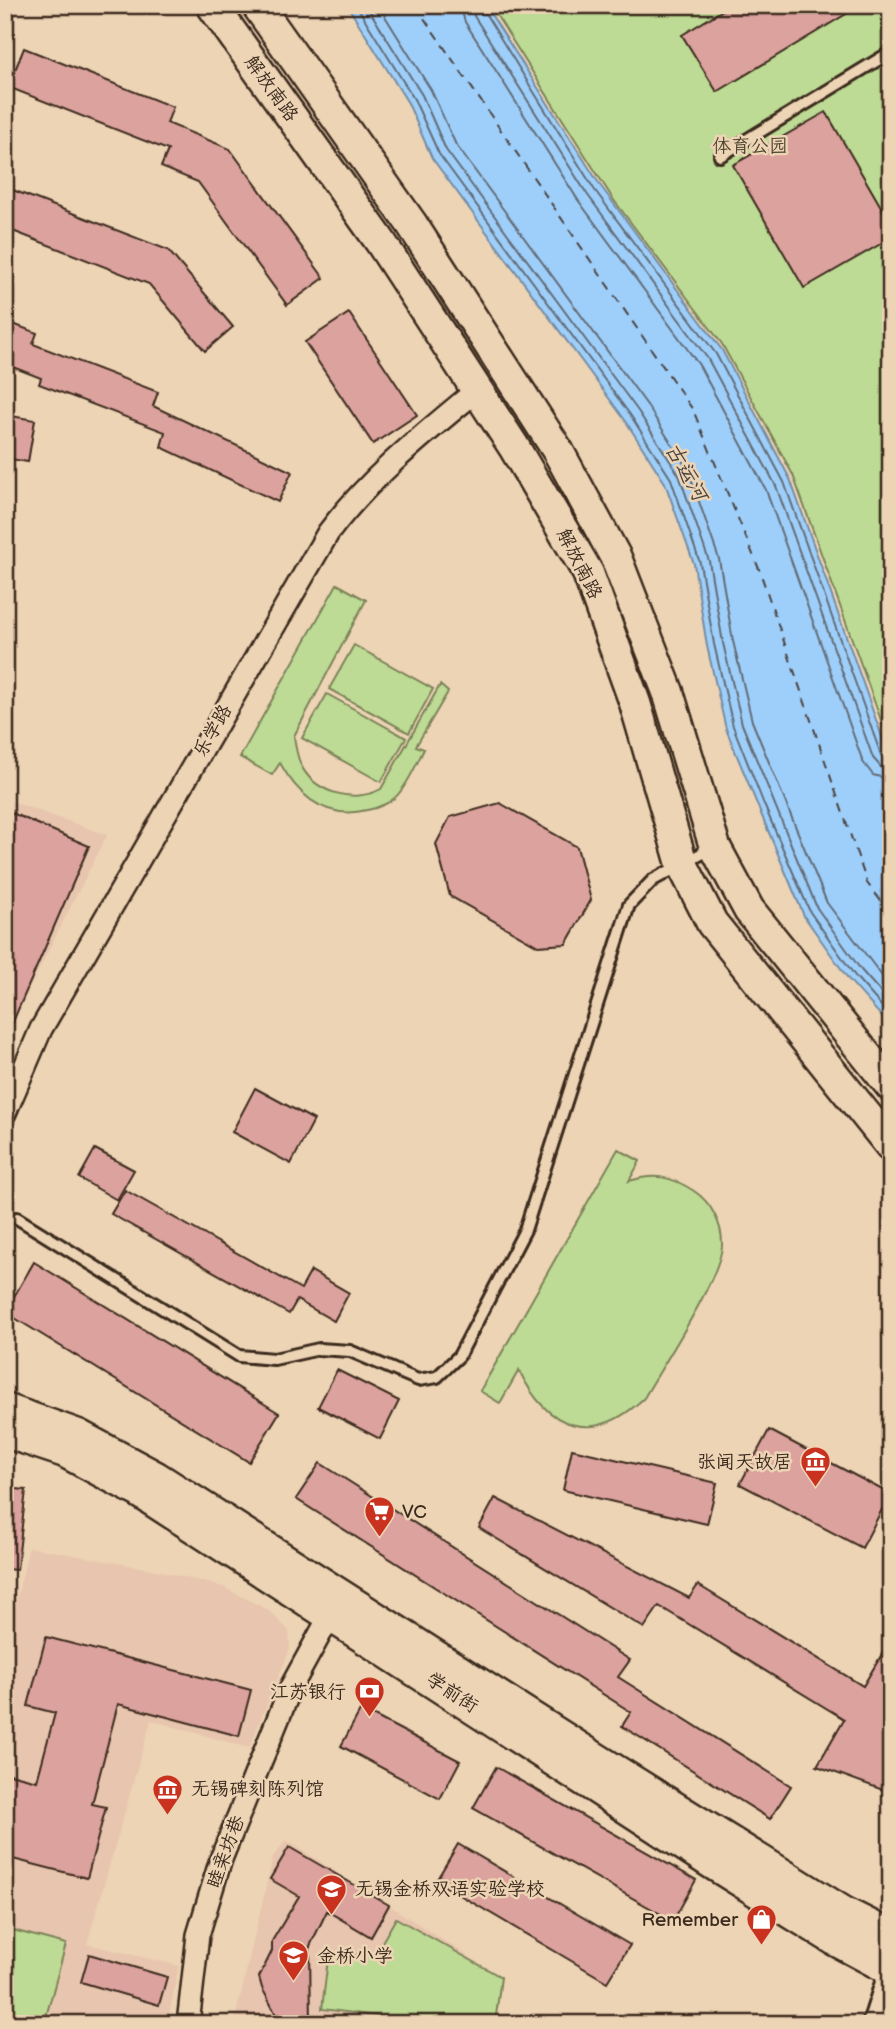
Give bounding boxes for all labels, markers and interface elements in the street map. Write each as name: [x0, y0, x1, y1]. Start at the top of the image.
street label: 解放南路: [239, 51, 303, 127]
park label: 体育公园: [712, 135, 788, 158]
water label: 古运河: [660, 438, 714, 508]
street label: 解放南路: [551, 525, 607, 603]
street label: 乐学路: [189, 701, 237, 761]
museum icon: 张闻天故居: [798, 1445, 832, 1489]
place label: 张闻天故居: [697, 1451, 792, 1474]
supermarket icon: VC: [362, 1495, 396, 1539]
place label: VC: [402, 1501, 427, 1524]
street label: 学前街: [422, 1668, 482, 1718]
bank icon: 江苏银行: [352, 1675, 386, 1719]
place label: 江苏银行: [270, 1681, 346, 1704]
museum icon: 无锡碑刻陈列馆: [151, 1772, 185, 1816]
place label: 无锡碑刻陈列馆: [191, 1778, 324, 1801]
street label: 睦亲坊巷: [202, 1812, 250, 1892]
school or university icon: 无锡金桥双语实验学校: [315, 1872, 349, 1916]
place label: 无锡金桥双语实验学校: [355, 1878, 545, 1901]
shop icon: Remember: [744, 1903, 778, 1947]
place label: Remember: [642, 1909, 739, 1932]
school or university icon: 金桥小学: [277, 1939, 311, 1983]
place label: 金桥小学: [317, 1945, 393, 1968]

